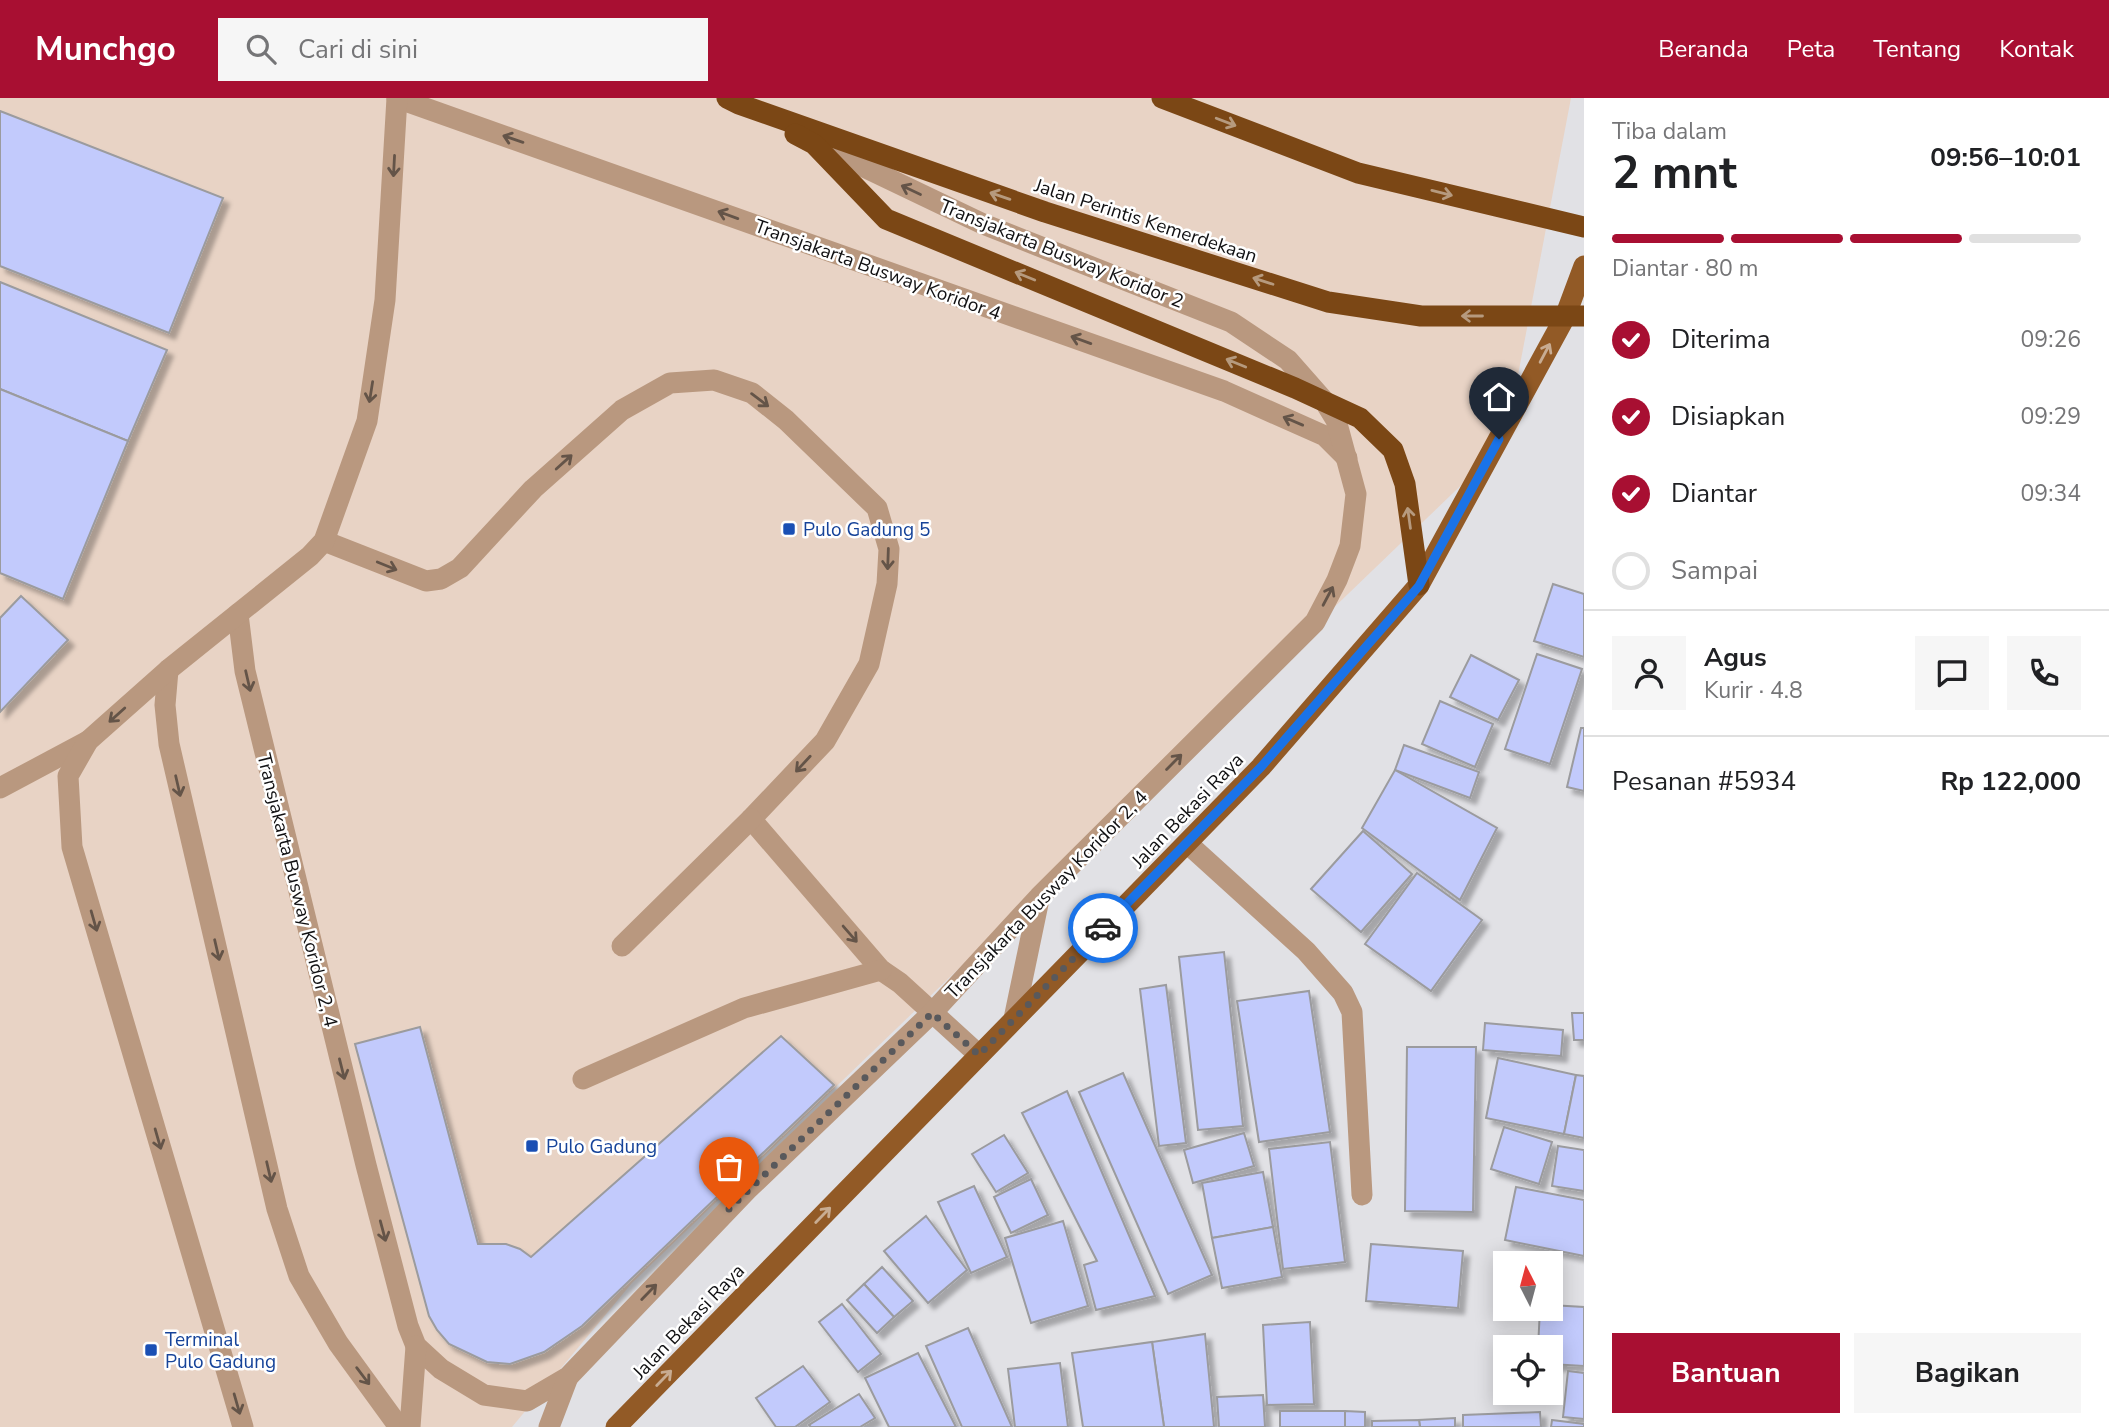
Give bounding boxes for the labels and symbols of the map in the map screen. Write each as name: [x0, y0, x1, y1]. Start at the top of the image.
one-way arrow: [1215, 117, 1237, 130]
one-way arrow: [503, 132, 525, 144]
one-way arrow: [387, 155, 400, 178]
street label: Jalan Perintis Kemerdekaan: [1030, 172, 1260, 269]
one-way arrow: [901, 182, 922, 196]
one-way arrow: [1430, 187, 1453, 201]
one-way arrow: [989, 189, 1011, 202]
street label: Transjakarta Busway Koridor 2: [936, 193, 1187, 315]
one-way arrow: [717, 208, 739, 220]
street label: Transjakarta Busway Koridor 4: [751, 213, 1005, 327]
one-way arrow: [1015, 269, 1037, 282]
one-way arrow: [1252, 274, 1274, 287]
one-way arrow: [1461, 309, 1484, 323]
one-way arrow: [1070, 333, 1092, 346]
one-way arrow: [1539, 343, 1552, 364]
one-way arrow: [1225, 356, 1247, 369]
pin: [1469, 367, 1529, 439]
one-way arrow: [364, 381, 377, 403]
one-way arrow: [750, 392, 769, 407]
one-way arrow: [1283, 414, 1304, 427]
one-way arrow: [555, 454, 573, 470]
one-way arrow: [1403, 507, 1416, 530]
place label: Pulo Gadung 5: [803, 517, 930, 543]
marker: Pulo Gadung 5: [781, 521, 797, 537]
one-way arrow: [882, 548, 895, 571]
one-way arrow: [376, 560, 397, 573]
one-way arrow: [1322, 586, 1335, 607]
one-way arrow: [242, 669, 255, 692]
one-way arrow: [108, 707, 126, 723]
street label: Jalan Bekasi Raya: [1125, 747, 1249, 875]
street label: Transjakarta Busway Koridor 2, 4: [250, 751, 344, 1030]
one-way arrow: [1165, 754, 1182, 771]
one-way arrow: [794, 755, 811, 772]
one-way arrow: [172, 774, 186, 797]
street label: Transjakarta Busway Koridor 2, 4: [940, 784, 1154, 1005]
courier: [1068, 893, 1138, 963]
one-way arrow: [88, 910, 101, 932]
one-way arrow: [842, 925, 858, 943]
one-way arrow: [210, 938, 224, 961]
one-way arrow: [336, 1057, 349, 1080]
one-way arrow: [153, 1128, 166, 1150]
place label: Pulo Gadung: [546, 1134, 657, 1160]
pin: [699, 1137, 759, 1209]
marker: Pulo Gadung: [524, 1138, 540, 1154]
one-way arrow: [262, 1160, 276, 1183]
one-way arrow: [814, 1207, 831, 1224]
one-way arrow: [377, 1219, 390, 1242]
north arrow: [1493, 1251, 1563, 1321]
street label: Jalan Bekasi Raya: [626, 1258, 750, 1386]
one-way arrow: [641, 1284, 658, 1301]
place label: Terminal Pulo Gadung: [165, 1327, 276, 1375]
marker: Terminal Pulo Gadung: [143, 1342, 159, 1358]
one-way arrow: [355, 1366, 370, 1385]
one-way arrow: [655, 1370, 672, 1387]
one-way arrow: [231, 1393, 244, 1415]

